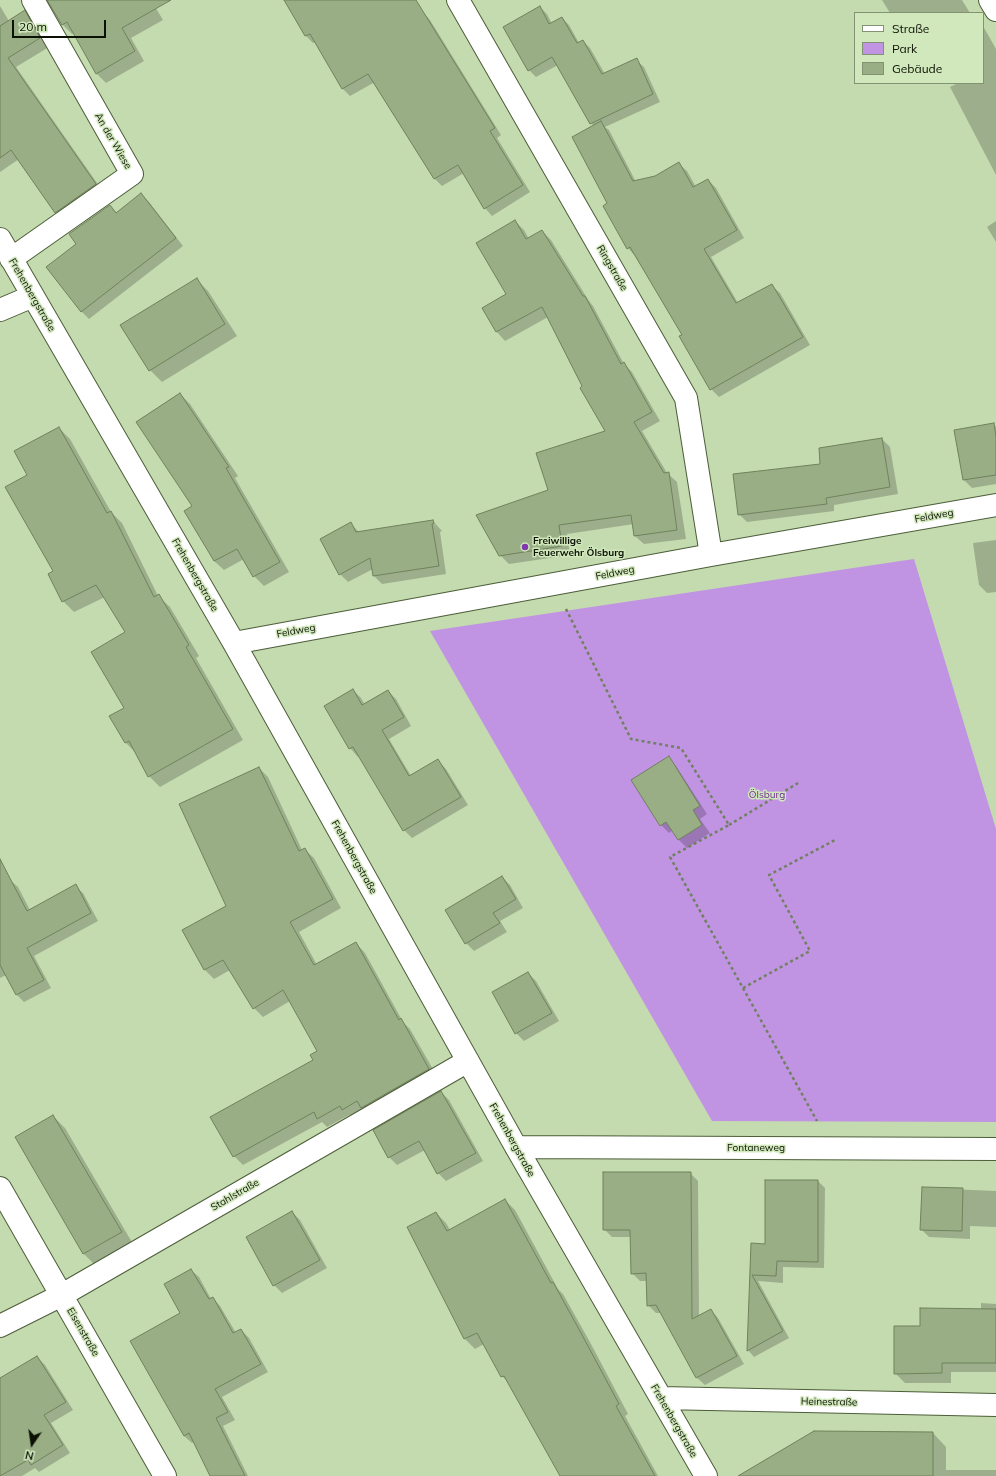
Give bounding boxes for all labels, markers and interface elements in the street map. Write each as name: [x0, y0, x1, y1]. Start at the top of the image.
scale bar: [14, 12, 108, 38]
legend: [854, 12, 984, 84]
text: 20 m: [19, 19, 47, 34]
text: Straße: [892, 21, 929, 36]
text: Park: [892, 41, 917, 56]
text: Gebäude: [892, 61, 942, 76]
street label: An der Wiese: [92, 111, 134, 171]
street label: Ringstraße: [594, 243, 630, 293]
street label: Frehenbergstraße: [6, 256, 58, 334]
street label: Feldweg: [914, 507, 954, 525]
place label: Freiwillige Feuerwehr Ölsburg: [533, 535, 624, 558]
street label: Frehenbergstraße: [169, 536, 221, 614]
marker: Freiwillige Feuerwehr Ölsburg: [520, 542, 530, 552]
street label: Feldweg: [595, 563, 635, 583]
street label: Feldweg: [276, 622, 316, 640]
park label: Ölsburg: [749, 789, 785, 801]
street label: Frehenbergstraße: [329, 818, 379, 896]
street label: Frehenbergstraße: [487, 1101, 537, 1179]
street label: Fontaneweg: [727, 1142, 785, 1154]
street label: Stahlstraße: [209, 1176, 261, 1214]
street label: Eisenstraße: [64, 1305, 102, 1359]
street label: Frehenbergstraße: [648, 1382, 700, 1460]
street label: Heinestraße: [801, 1396, 857, 1408]
north arrow: [12, 1424, 52, 1464]
text: N: [24, 1448, 35, 1463]

